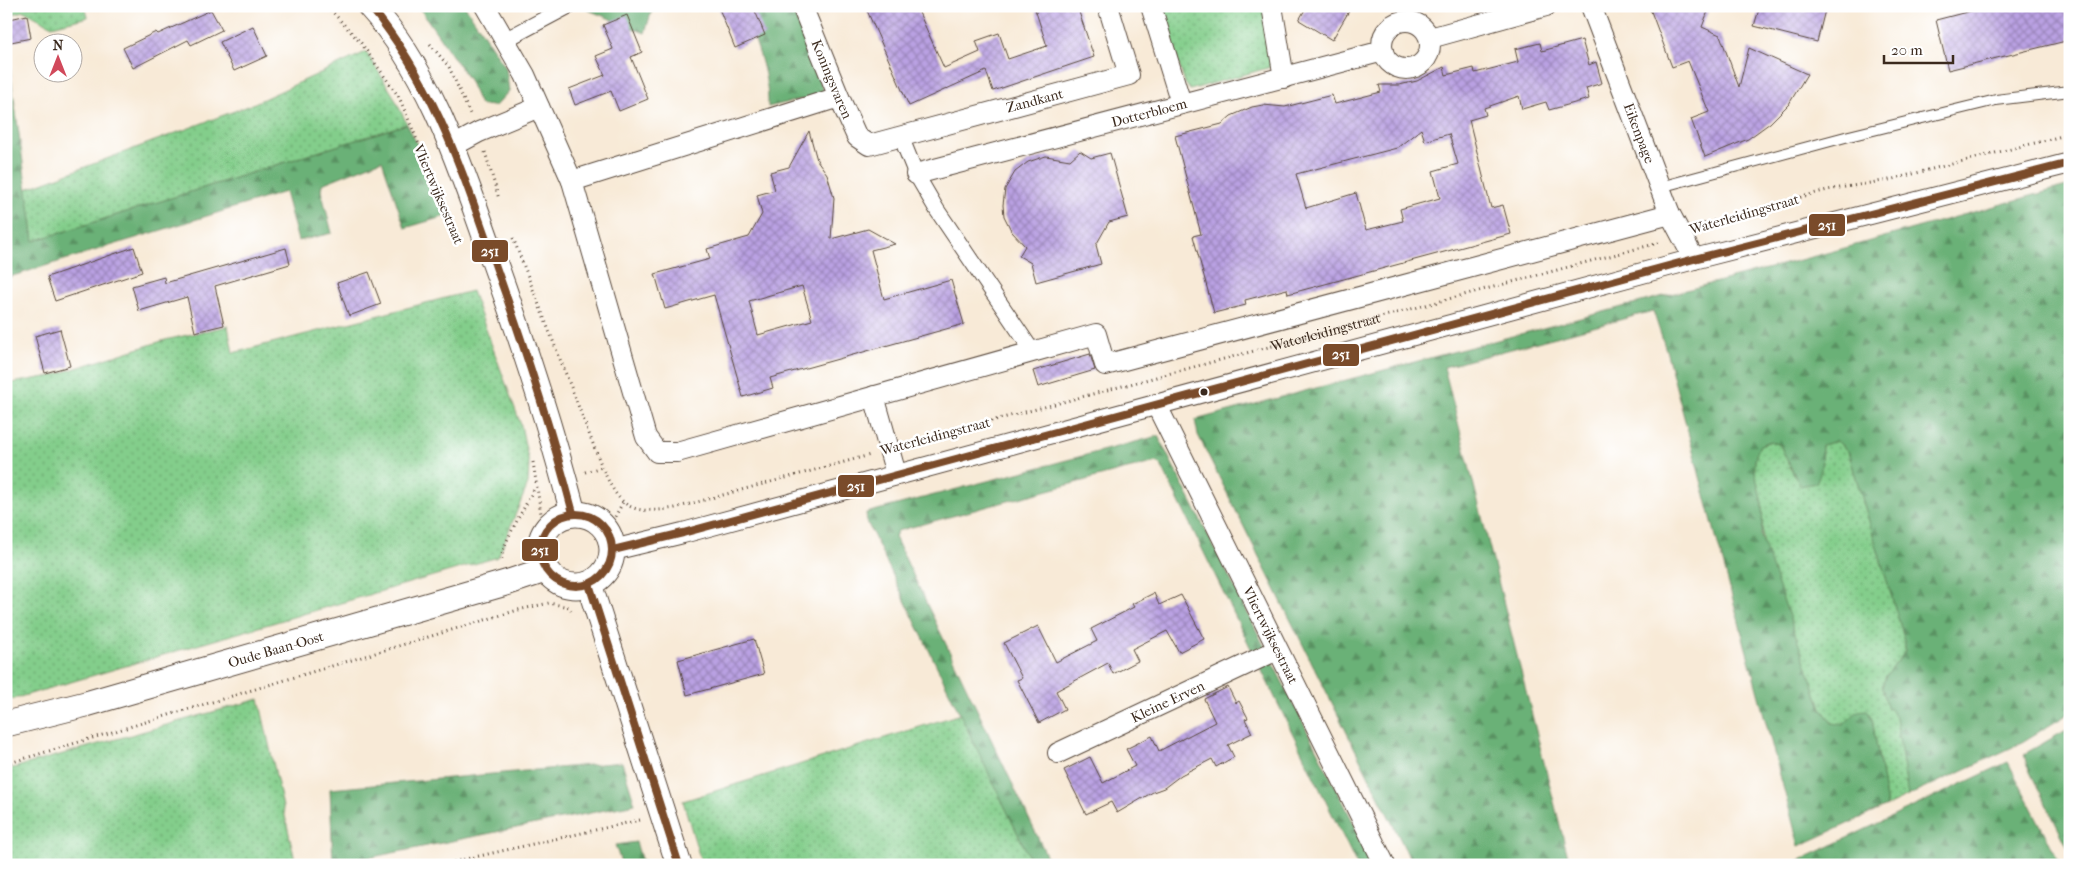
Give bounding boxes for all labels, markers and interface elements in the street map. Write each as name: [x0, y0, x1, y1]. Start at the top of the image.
north arrow: [32, 32, 82, 82]
scale bar: [1884, 32, 1952, 64]
text: N: [53, 37, 64, 54]
street label: Koningsvaren: [808, 37, 856, 122]
text: 20 m: [1891, 41, 1923, 59]
street label: Zandkant: [1004, 85, 1065, 117]
street label: Dotterbloem: [1110, 95, 1189, 131]
street label: Eikenpage: [1620, 101, 1658, 166]
street label: Vliertwijksestraat: [409, 141, 467, 247]
street label: Waterleidingstraat: [1686, 191, 1801, 239]
line badge: 251: [1808, 213, 1846, 237]
text: 251: [1818, 217, 1836, 234]
line badge: 251: [471, 239, 509, 263]
text: 251: [481, 243, 499, 260]
street label: Waterleidingstraat: [1268, 310, 1382, 355]
line badge: 251: [1322, 343, 1360, 367]
text: 251: [1332, 346, 1350, 363]
unlabelled marker: [1199, 387, 1209, 397]
street label: Waterleidingstraat: [877, 414, 992, 460]
line badge: 251: [837, 474, 875, 498]
text: 251: [847, 478, 865, 495]
line badge: 251: [521, 538, 559, 562]
text: 251: [531, 542, 549, 559]
street label: Vliertwijksestraat: [1239, 583, 1302, 687]
street label: Oude Baan-Oost: [226, 628, 326, 672]
street label: Kleine Erven: [1128, 677, 1207, 727]

